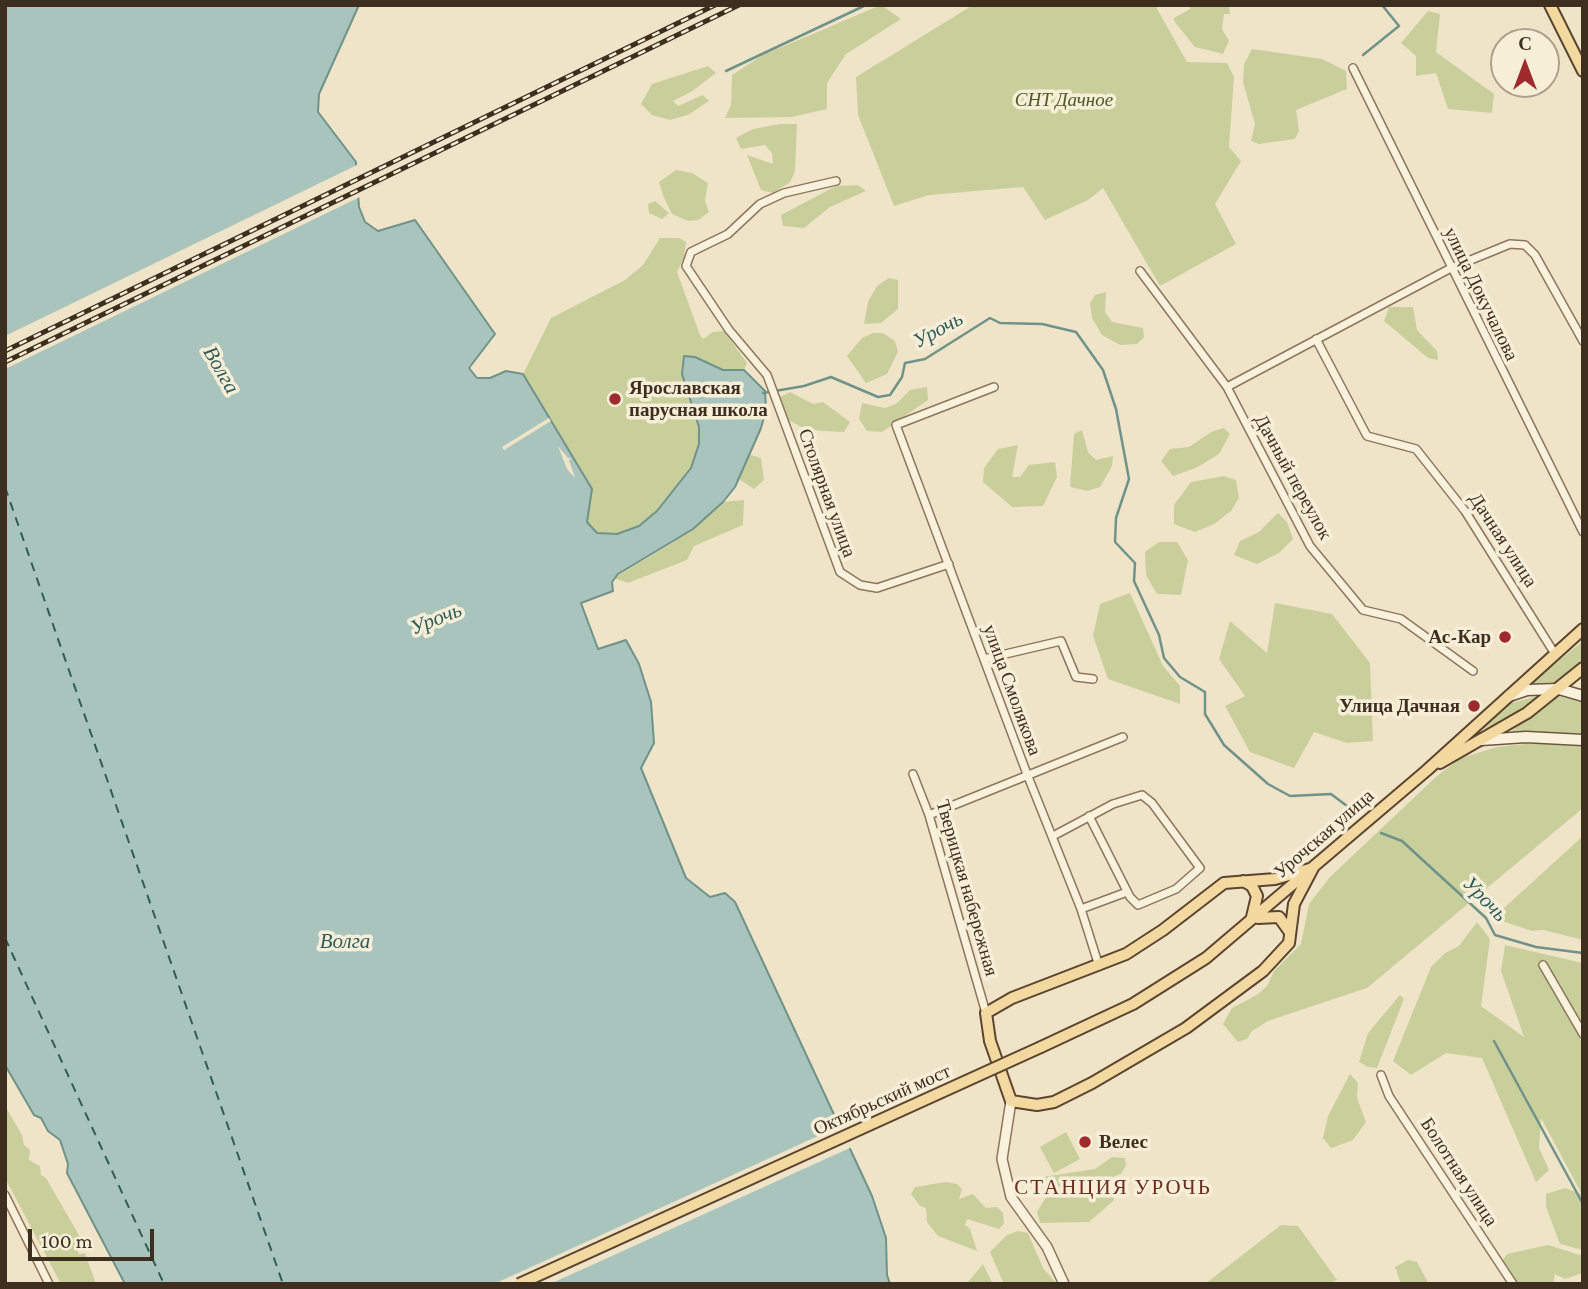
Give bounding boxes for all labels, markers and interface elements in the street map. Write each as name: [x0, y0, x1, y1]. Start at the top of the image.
north arrow: [1490, 28, 1560, 98]
text: С: [1518, 33, 1532, 54]
park label: СНТ Дачное: [1015, 89, 1113, 111]
street label: улица Докучалова: [1439, 224, 1523, 364]
water label: Урочь: [909, 306, 967, 354]
water label: Волга: [197, 342, 245, 398]
place label: Ярославская парусная школа: [629, 377, 768, 421]
marker: Ярославская парусная школа: [607, 391, 623, 407]
street label: Дачный переулок: [1249, 410, 1337, 544]
street label: Столярная улица: [793, 426, 861, 560]
street label: Дачная улица: [1464, 489, 1542, 591]
water label: Урочь: [407, 597, 465, 641]
street label: улица Смолякова: [978, 621, 1046, 759]
place label: Ас-Кар: [1428, 626, 1491, 648]
marker: Ас-Кар: [1497, 629, 1513, 645]
place label: Улица Дачная: [1339, 695, 1460, 717]
marker: Улица Дачная: [1466, 698, 1482, 714]
street label: Урочская улица: [1269, 784, 1379, 884]
street label: Тверицкая набережная: [931, 797, 1003, 979]
water label: Урочь: [1457, 871, 1513, 927]
water label: Волга: [320, 929, 370, 955]
street label: Октябрьский мост: [810, 1060, 954, 1140]
street label: Болотная улица: [1415, 1113, 1503, 1231]
place label: Велес: [1099, 1131, 1148, 1153]
marker: Велес: [1077, 1134, 1093, 1150]
district label: СТАНЦИЯ УРОЧЬ: [1016, 1175, 1210, 1201]
scale bar: [32, 1216, 158, 1260]
text: 100 m: [41, 1229, 93, 1253]

